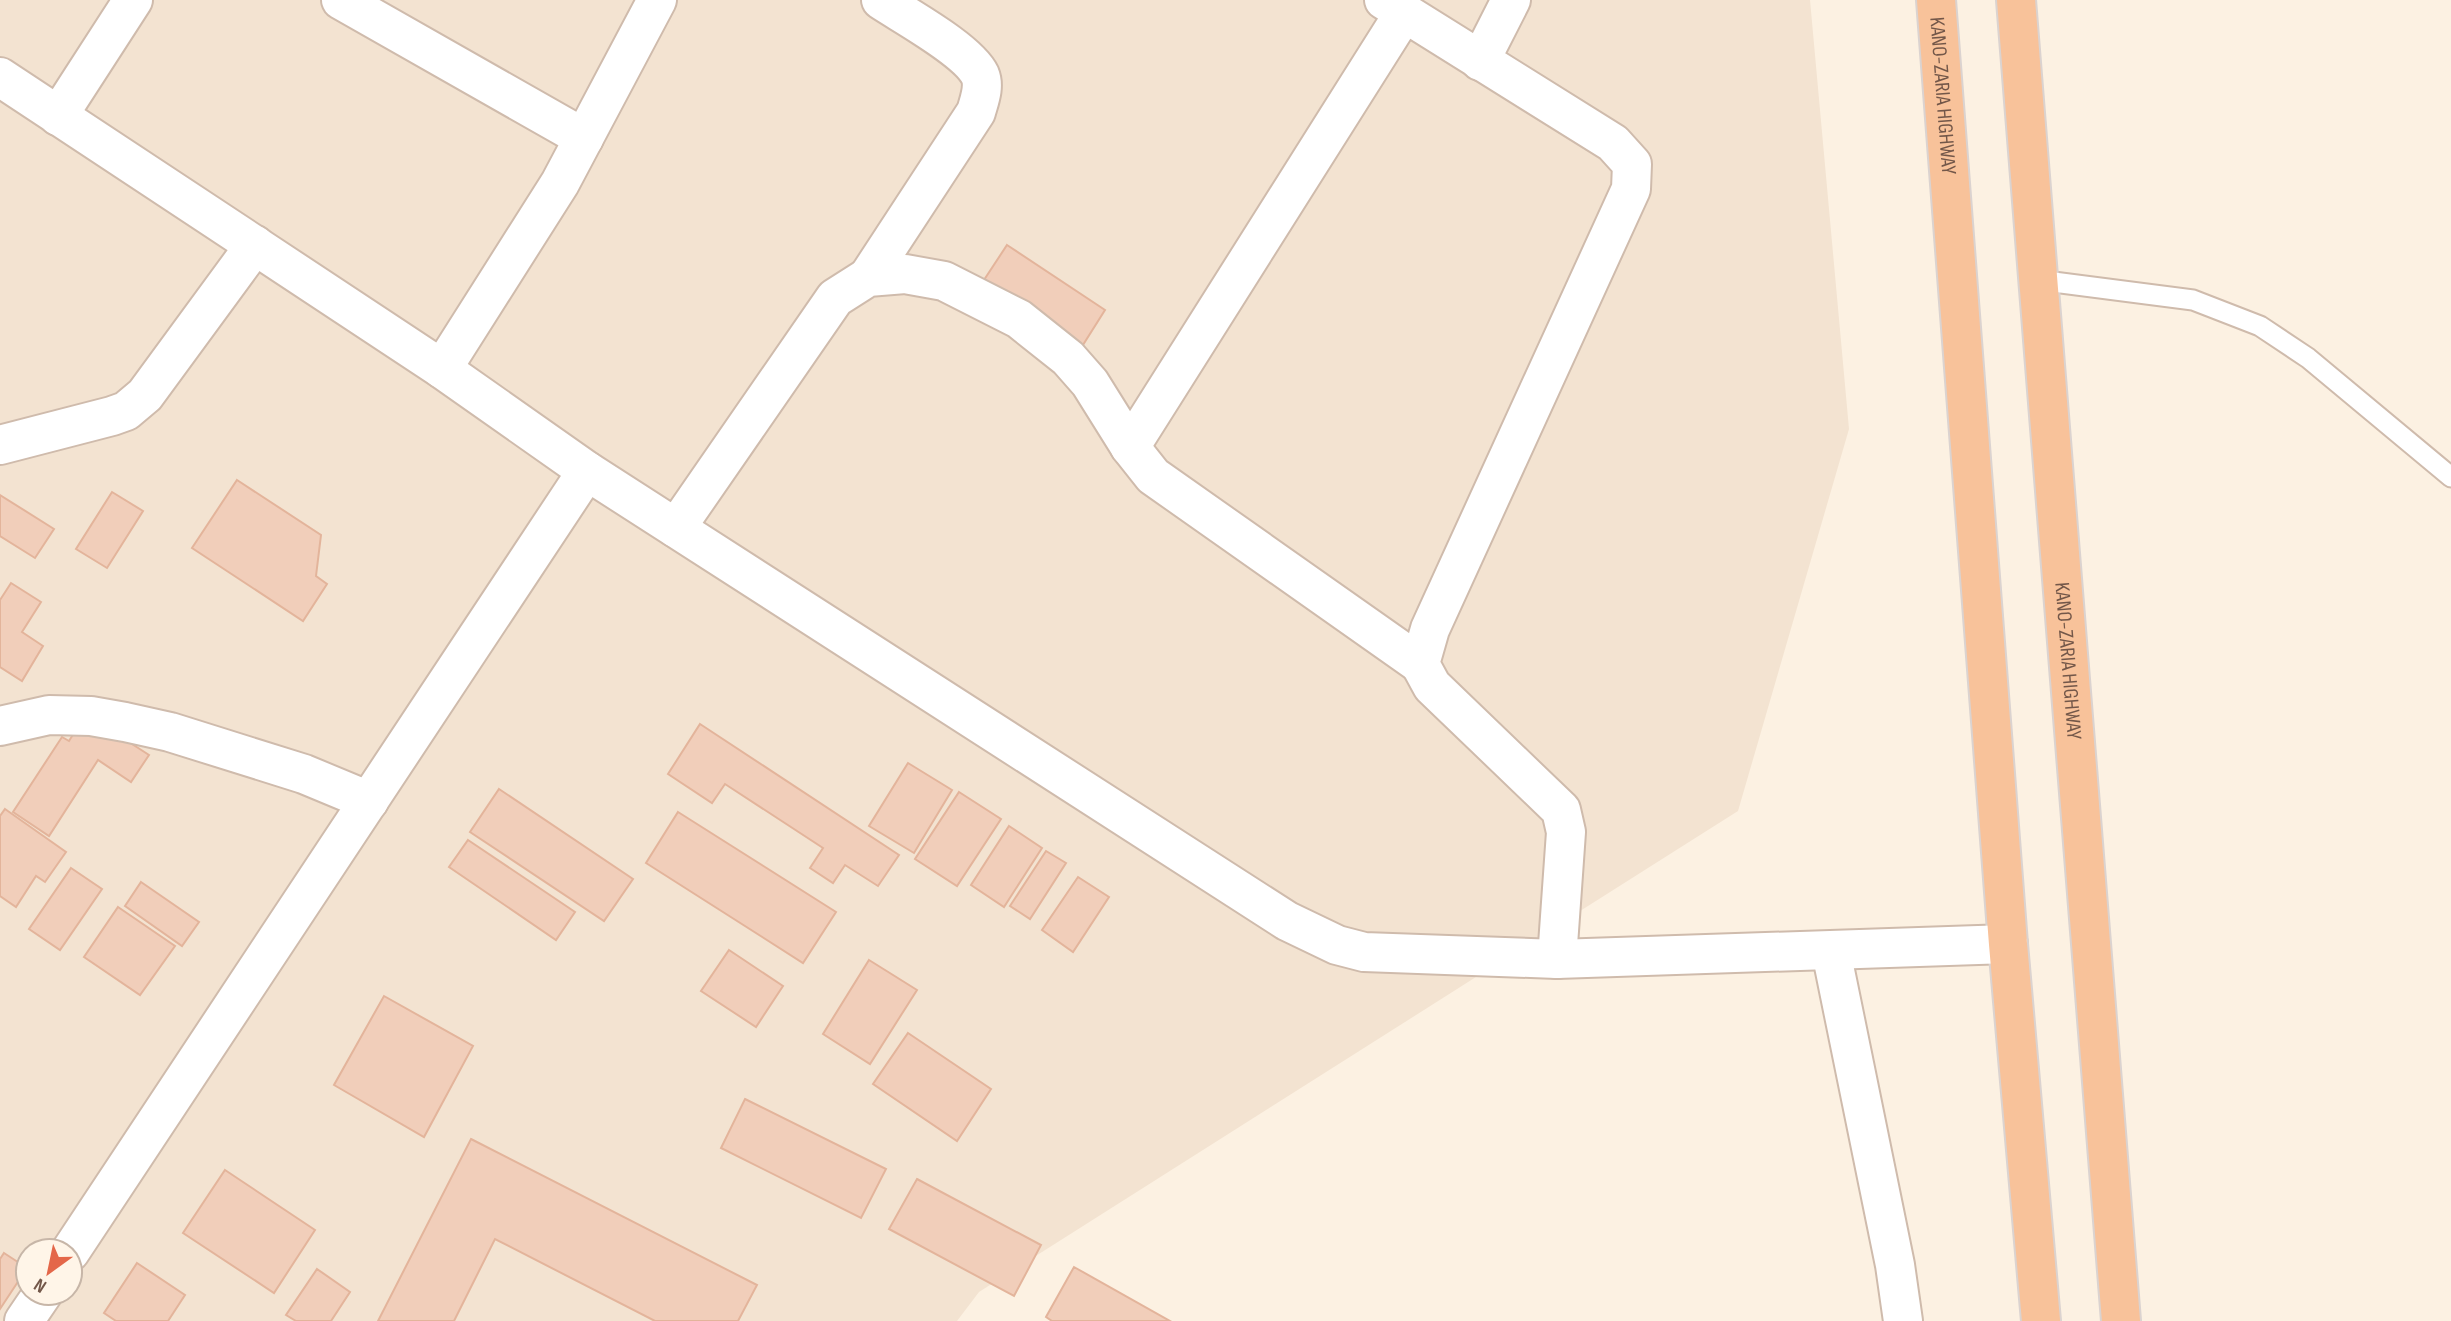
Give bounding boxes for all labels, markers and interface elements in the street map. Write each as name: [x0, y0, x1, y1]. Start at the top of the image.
street label: KANO-ZARIA HIGHWAY: [1925, 16, 1962, 176]
street label: KANO-ZARIA HIGHWAY: [2050, 581, 2087, 741]
north arrow: [14, 1237, 84, 1307]
text: N: [30, 1273, 51, 1297]

